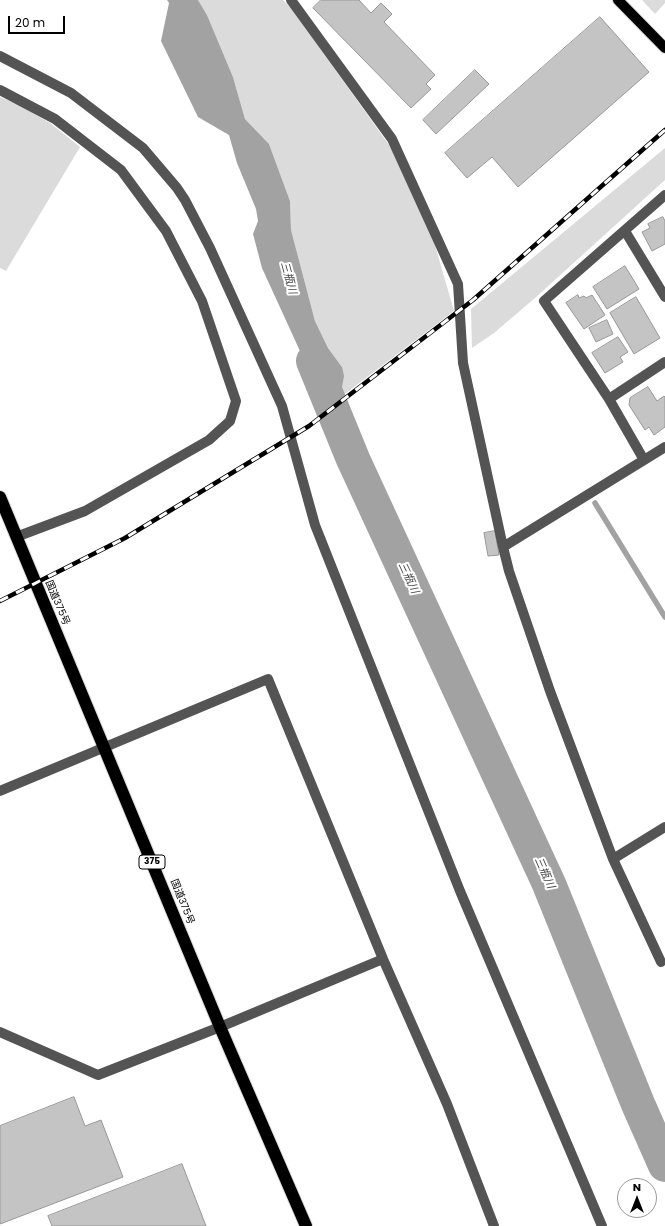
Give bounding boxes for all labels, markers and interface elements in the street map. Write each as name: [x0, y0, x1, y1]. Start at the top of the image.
scale bar: [10, 8, 67, 34]
text: 20 m: [15, 14, 45, 31]
water label: 三瓶川: [277, 260, 299, 296]
water label: 三瓶川: [395, 560, 421, 596]
street label: 国道375号: [42, 579, 72, 627]
road number: 375: [139, 855, 165, 869]
water label: 三瓶川: [531, 855, 557, 891]
street label: 国道375号: [168, 878, 196, 926]
north arrow: [617, 1178, 657, 1218]
text: N: [633, 1179, 641, 1195]

